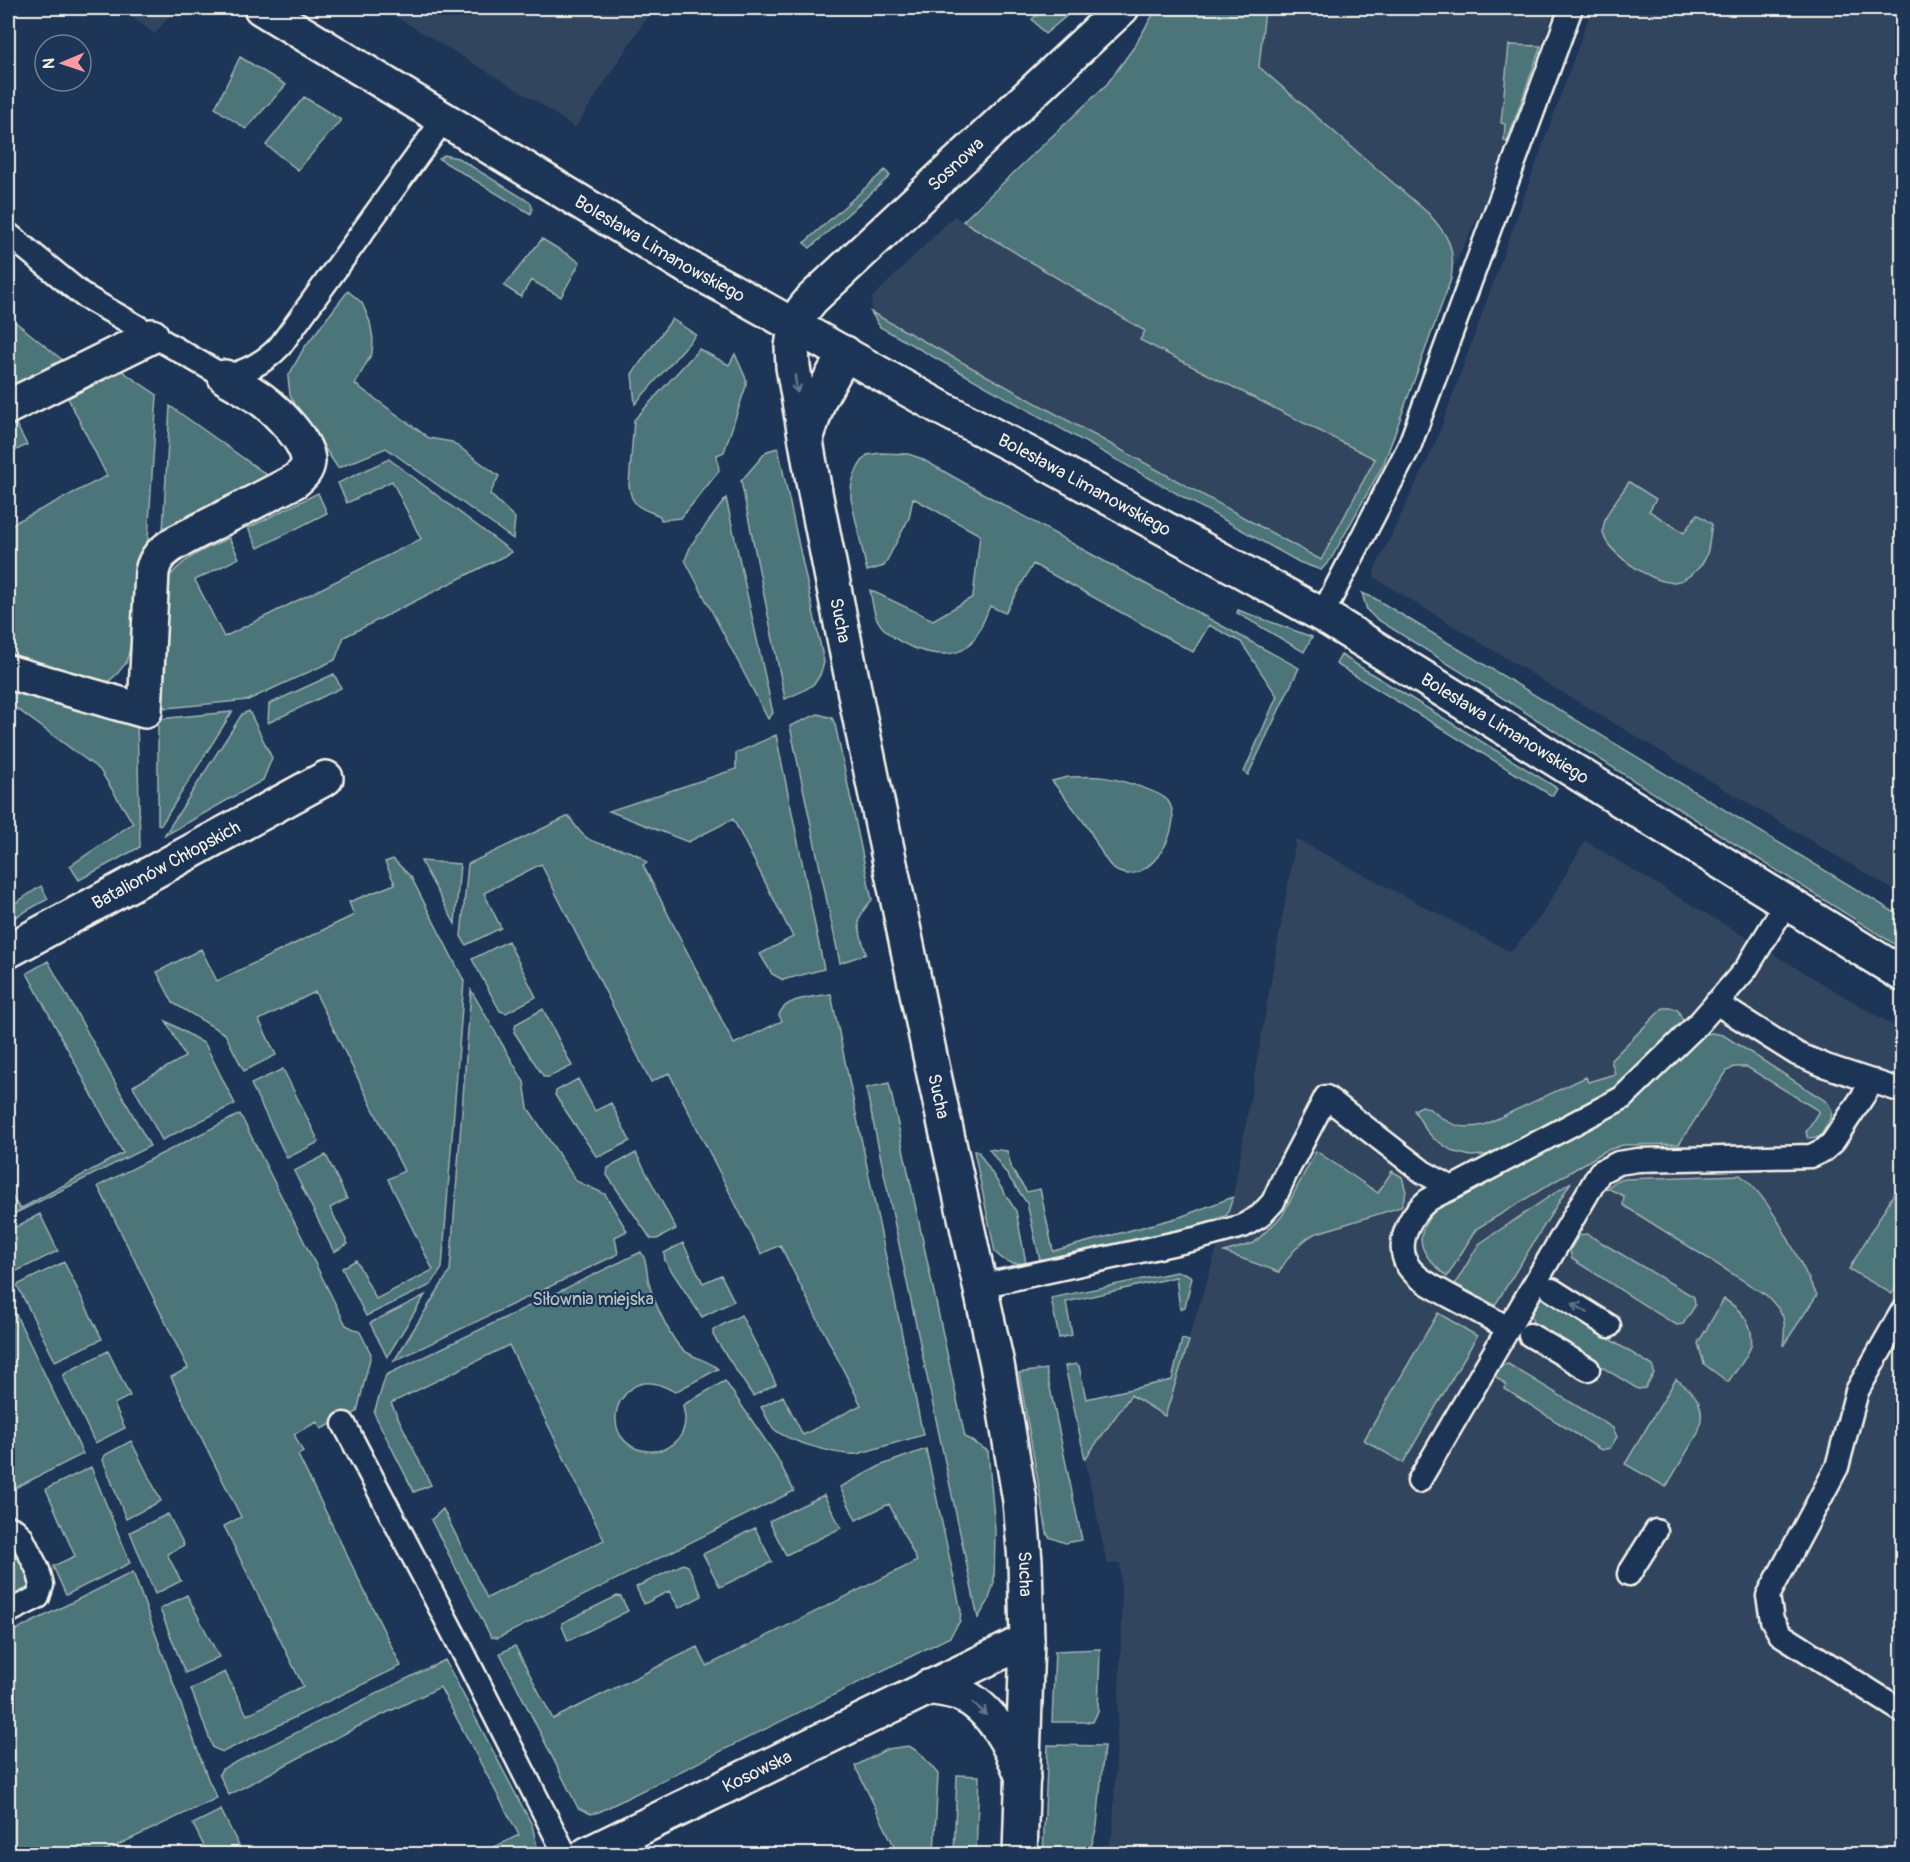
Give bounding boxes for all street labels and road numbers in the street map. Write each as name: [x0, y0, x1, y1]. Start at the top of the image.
street label: Sosnowa: [923, 133, 989, 196]
street label: Bolesława Limanowskiego: [570, 190, 749, 308]
street label: Bolesława Limanowskiego: [994, 429, 1175, 542]
street label: Sucha: [824, 596, 856, 645]
street label: Bolesława Limanowskiego: [1416, 668, 1594, 790]
street label: Batalionów Chłopskich: [88, 816, 245, 915]
street label: Sucha: [922, 1072, 954, 1121]
street label: Sucha: [1012, 1550, 1037, 1597]
street label: Kosowska: [719, 1745, 796, 1798]

